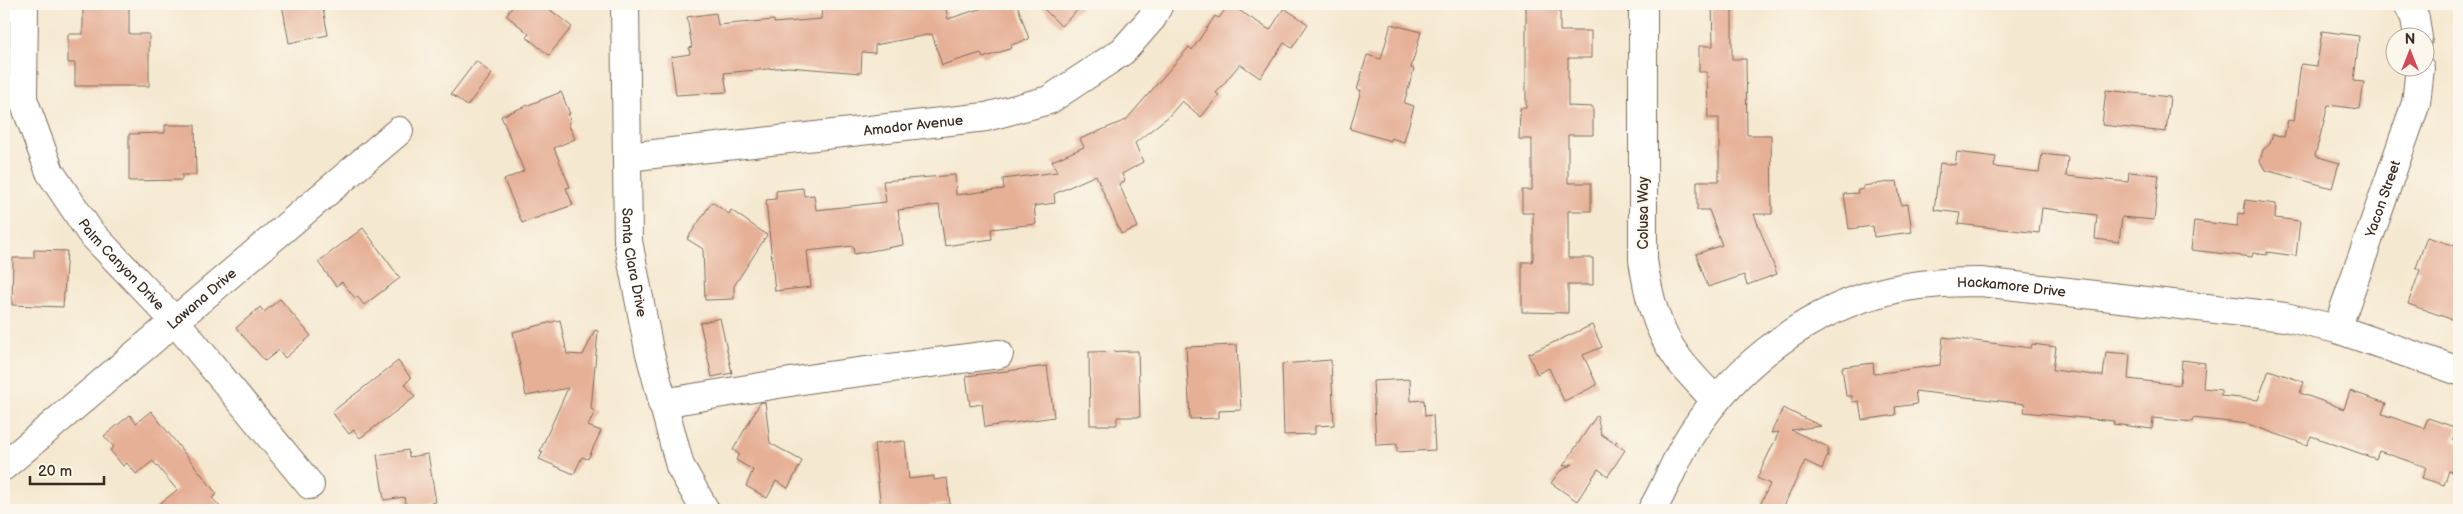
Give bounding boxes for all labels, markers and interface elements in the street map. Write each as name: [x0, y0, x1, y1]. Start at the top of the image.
north arrow: [2386, 28, 2436, 78]
text: N: [2405, 31, 2415, 48]
street label: Amador Avenue: [863, 111, 964, 139]
street label: Yacon Street: [2361, 157, 2404, 240]
street label: Colusa Way: [1635, 176, 1652, 250]
street label: Santa Clara Drive: [619, 208, 651, 318]
street label: Palm Canyon Drive: [75, 215, 168, 313]
street label: Lawana Drive: [163, 264, 240, 333]
street label: Hackamore Drive: [1957, 273, 2067, 300]
scale bar: [30, 454, 104, 486]
text: 20 m: [38, 462, 72, 481]

